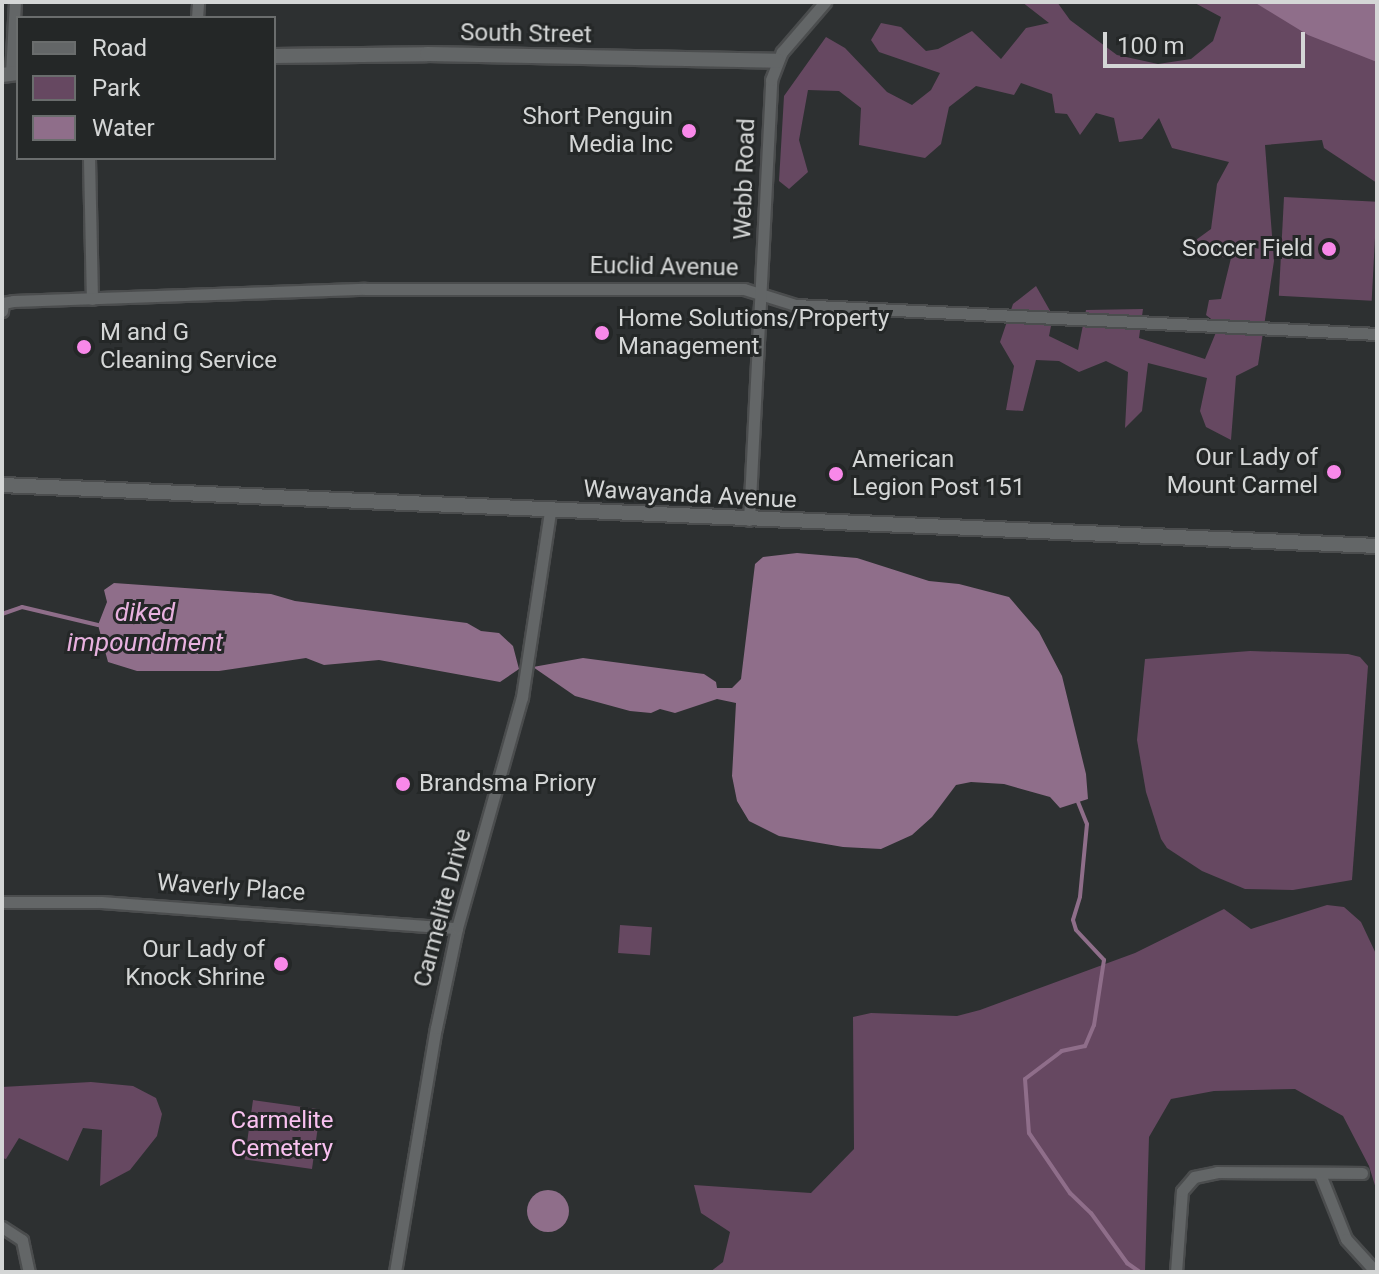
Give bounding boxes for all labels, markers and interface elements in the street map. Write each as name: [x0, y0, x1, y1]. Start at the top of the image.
legend: [16, 16, 276, 160]
scale bar: [1107, 16, 1309, 66]
street label: South Street: [460, 18, 592, 50]
text: 100 m: [1117, 32, 1184, 60]
text: Road: [92, 34, 147, 62]
text: Park: [92, 74, 140, 102]
place label: Short Penguin Media Inc: [523, 103, 673, 159]
text: Water: [92, 114, 155, 142]
street label: Webb Road: [728, 118, 762, 240]
marker: Short Penguin Media Inc: [680, 122, 698, 140]
place label: Soccer Field: [1182, 235, 1313, 263]
marker: Soccer Field: [1320, 240, 1338, 258]
street label: Euclid Avenue: [589, 251, 739, 283]
place label: Home Solutions/Property Management: [618, 305, 889, 361]
place label: M and G Cleaning Service: [100, 319, 277, 375]
marker: Home Solutions/Property Management: [593, 324, 611, 342]
marker: M and G Cleaning Service: [75, 338, 93, 356]
place label: Our Lady of Mount Carmel: [1167, 444, 1318, 500]
place label: American Legion Post 151: [852, 446, 1025, 502]
marker: Our Lady of Mount Carmel: [1325, 463, 1343, 481]
marker: American Legion Post 151: [827, 465, 845, 483]
street label: Wawayanda Avenue: [583, 475, 797, 515]
water label: diked impoundment: [67, 597, 223, 658]
place label: Brandsma Priory: [419, 770, 596, 798]
marker: Brandsma Priory: [394, 775, 412, 793]
street label: Carmelite Drive: [408, 826, 478, 990]
street label: Waverly Place: [156, 868, 306, 908]
place label: Our Lady of Knock Shrine: [125, 936, 265, 992]
marker: Our Lady of Knock Shrine: [272, 955, 290, 973]
park label: Carmelite Cemetery: [231, 1107, 333, 1163]

